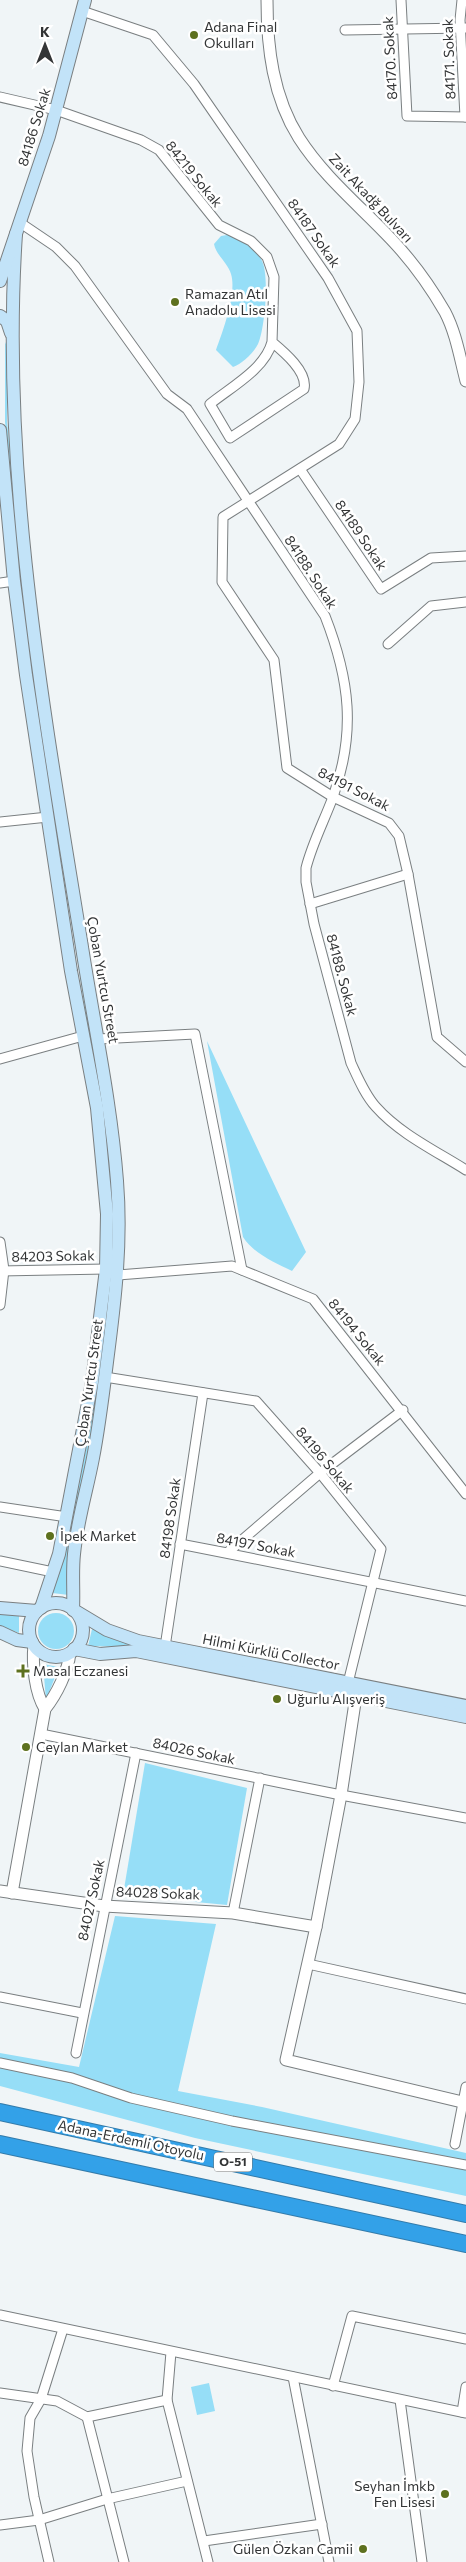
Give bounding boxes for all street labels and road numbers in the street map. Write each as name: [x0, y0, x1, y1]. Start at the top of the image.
street label: 84170. Sokak: [379, 15, 400, 100]
street label: 84171. Sokak: [439, 18, 458, 100]
street label: 84186 Sokak: [14, 85, 54, 168]
street label: 84219 Sokak: [162, 137, 227, 211]
street label: Zait Akadğ Bulvarı: [326, 150, 417, 246]
street label: 84187 Sokak: [284, 195, 345, 271]
street label: 84189 Sokak: [332, 496, 391, 573]
street label: 84188. Sokak: [281, 532, 342, 612]
street label: 84191 Sokak: [315, 763, 394, 814]
street label: Çoban Yurtcu Street: [84, 915, 123, 1045]
street label: 84188. Sokak: [323, 932, 362, 1018]
street label: 84203 Sokak: [11, 1246, 95, 1265]
street label: 84194 Sokak: [325, 1295, 390, 1369]
street label: Çoban Yurtcu Street: [71, 1318, 106, 1448]
street label: 84196 Sokak: [293, 1423, 358, 1497]
street label: 84198 Sokak: [155, 1476, 184, 1559]
street label: 84197 Sokak: [215, 1529, 297, 1561]
street label: Hilmi Kürklü Collector: [201, 1630, 342, 1673]
street label: 84026 Sokak: [151, 1733, 237, 1768]
street label: 84027 Sokak: [74, 1857, 108, 1942]
street label: 84028 Sokak: [116, 1883, 201, 1902]
street label: Adana-Erdemli Otoyolu: [56, 2116, 206, 2163]
road number: O-51: [214, 2152, 252, 2172]

